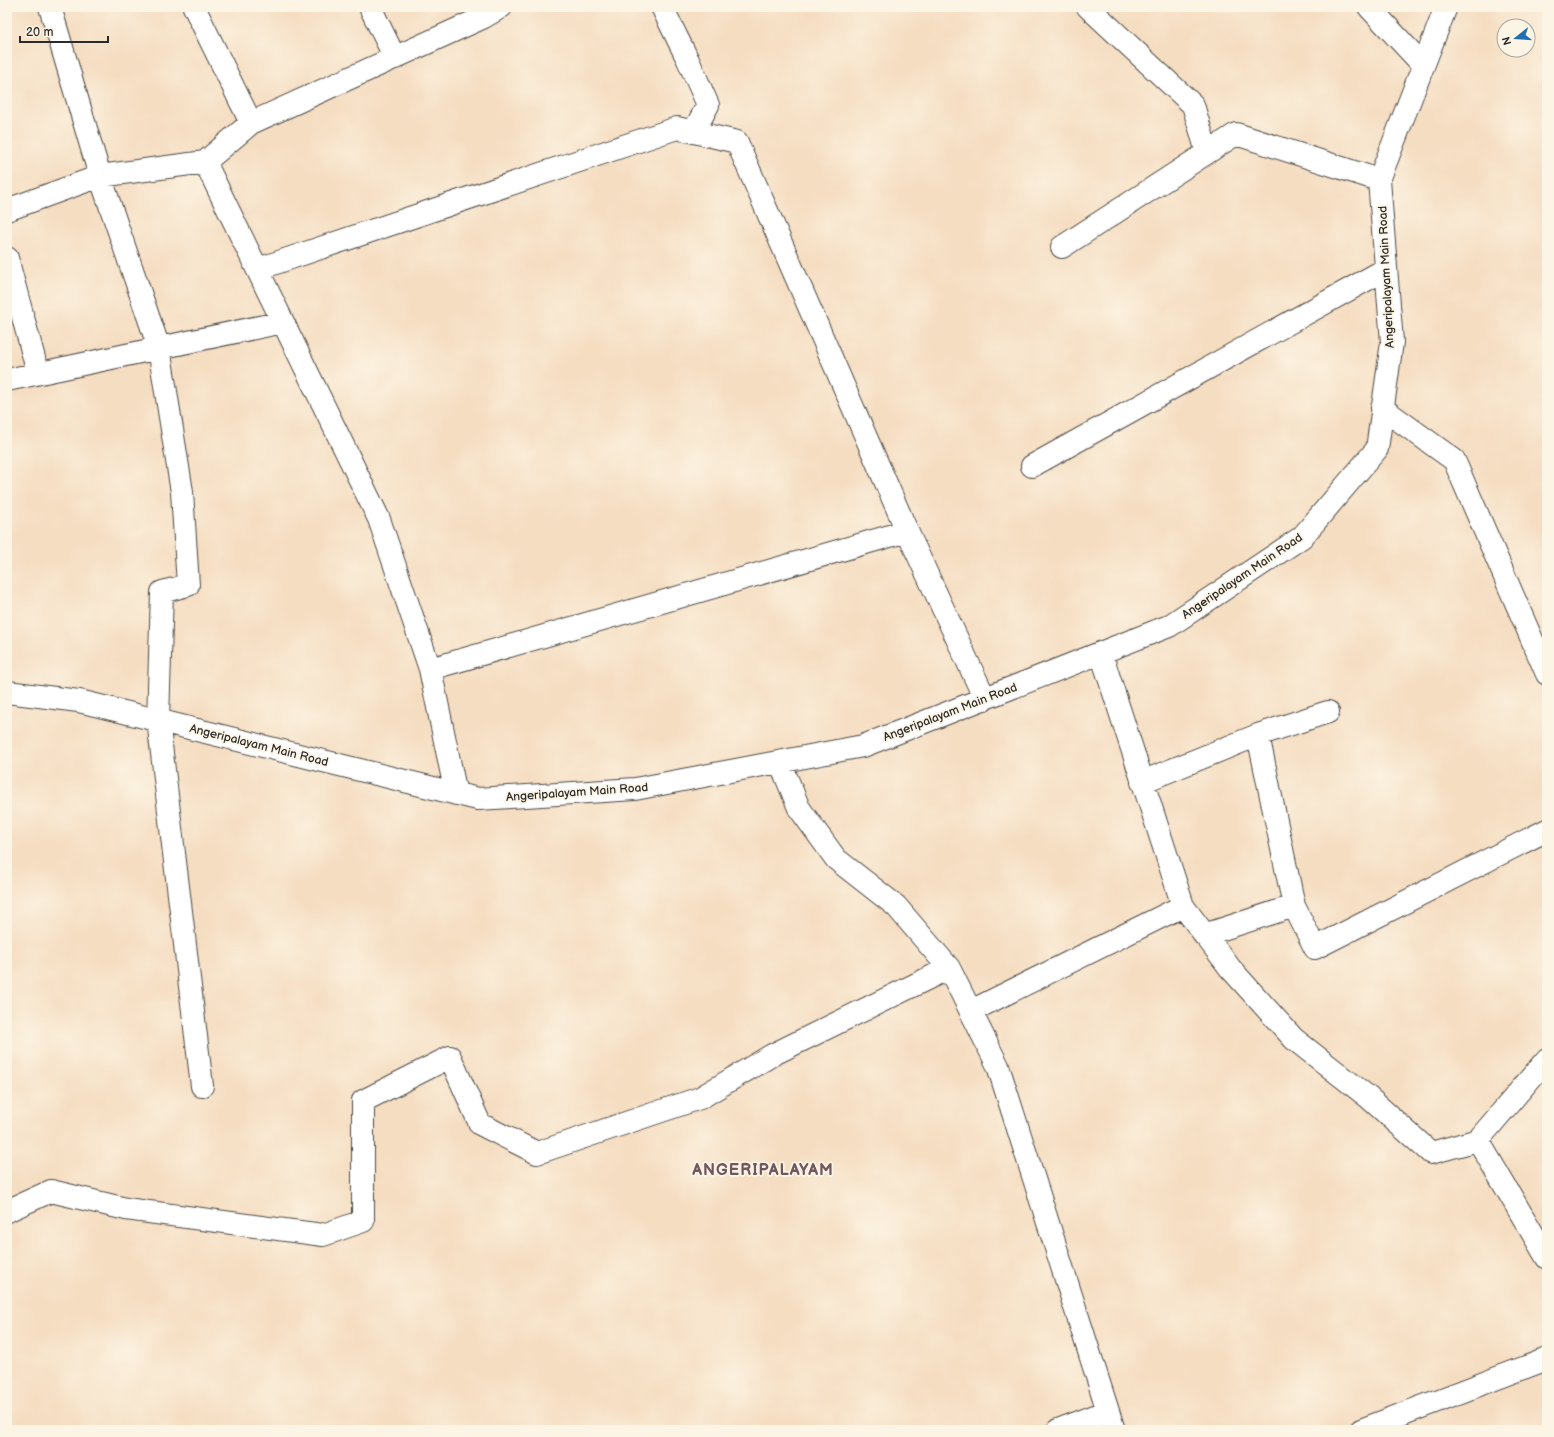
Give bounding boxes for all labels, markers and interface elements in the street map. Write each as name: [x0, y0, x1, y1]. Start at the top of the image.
scale bar: [20, 18, 108, 44]
north arrow: [1496, 18, 1536, 58]
text: 20 m: [26, 25, 53, 40]
text: N: [1499, 35, 1514, 47]
street label: Angeripalayam Main Road: [1375, 205, 1398, 349]
street label: Angeripalayam Main Road: [1179, 530, 1306, 622]
street label: Angeripalayam Main Road: [881, 680, 1019, 745]
street label: Angeripalayam Main Road: [188, 721, 330, 770]
street label: Angeripalayam Main Road: [505, 780, 649, 805]
district label: ANGERIPALAYAM: [691, 1161, 834, 1180]

